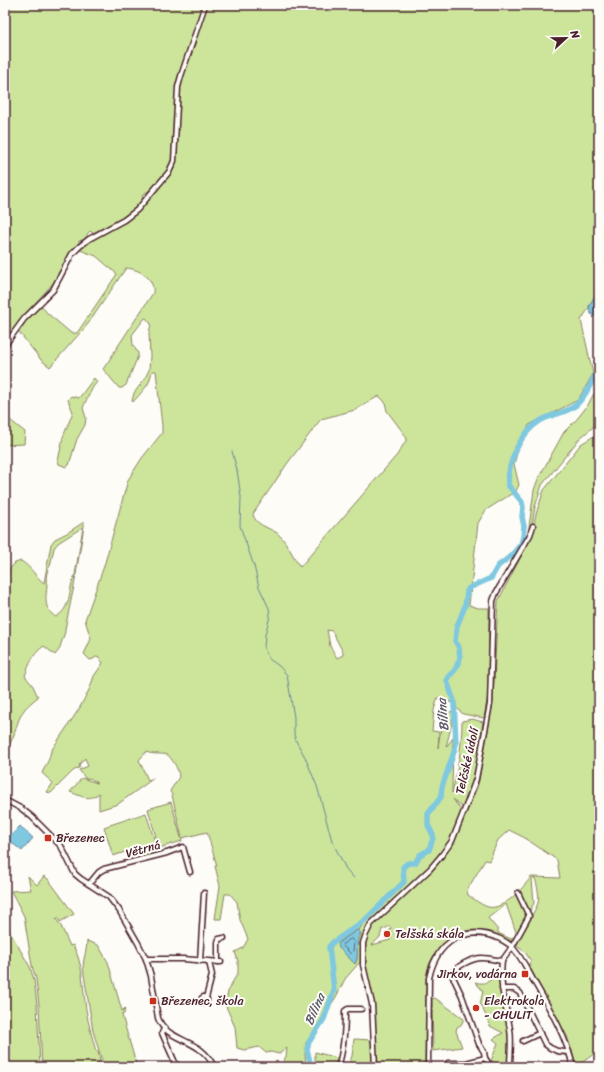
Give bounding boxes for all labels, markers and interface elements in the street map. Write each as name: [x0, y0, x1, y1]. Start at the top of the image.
north arrow: [546, 18, 586, 58]
text: N: [564, 26, 585, 42]
water label: Bílina: [429, 696, 455, 732]
street label: Telčské údolí: [449, 724, 486, 797]
place label: Březenec: [56, 827, 105, 849]
marker: Březenec: [43, 833, 53, 843]
street label: Větrná: [123, 834, 163, 864]
place label: Telšská skála: [395, 923, 464, 945]
marker: Telšská skála: [382, 929, 392, 939]
place label: Jirkov, vodárna: [436, 963, 517, 985]
marker: Jirkov, vodárna: [520, 969, 530, 979]
water label: Bílina: [297, 988, 332, 1029]
place label: Březenec, škola: [161, 990, 245, 1012]
place label: Elektrokola - CHULIT: [484, 990, 544, 1026]
marker: Březenec, škola: [148, 996, 158, 1006]
marker: Elektrokola - CHULIT: [471, 1003, 481, 1013]

